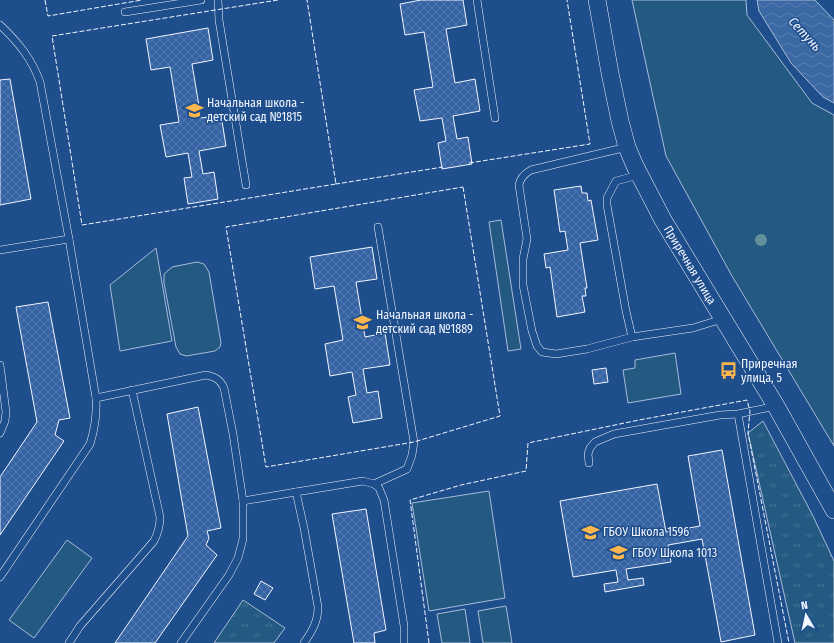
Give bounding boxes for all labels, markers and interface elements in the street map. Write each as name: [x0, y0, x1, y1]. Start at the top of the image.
water label: Сетунь: [786, 14, 824, 54]
place label: Начальная школа - детский сад №1815: [207, 96, 304, 124]
school or university icon: Начальная школа - детский сад №1815: [184, 100, 204, 120]
street label: Приречная улица: [661, 223, 719, 307]
place label: Начальная школа - детский сад №1889: [376, 308, 473, 336]
school or university icon: Начальная школа - детский сад №1889: [353, 312, 373, 332]
place label: Приречная улица, 5: [741, 357, 798, 385]
bus stop icon: Приречная улица, 5: [718, 361, 738, 381]
school or university icon: ГБОУ Школа 1596: [580, 522, 600, 542]
place label: ГБОУ Школа 1596: [603, 525, 689, 539]
school or university icon: ГБОУ Школа 1013: [609, 543, 629, 563]
place label: ГБОУ Школа 1013: [632, 546, 717, 560]
north arrow: [786, 595, 826, 635]
text: N: [800, 599, 809, 613]

